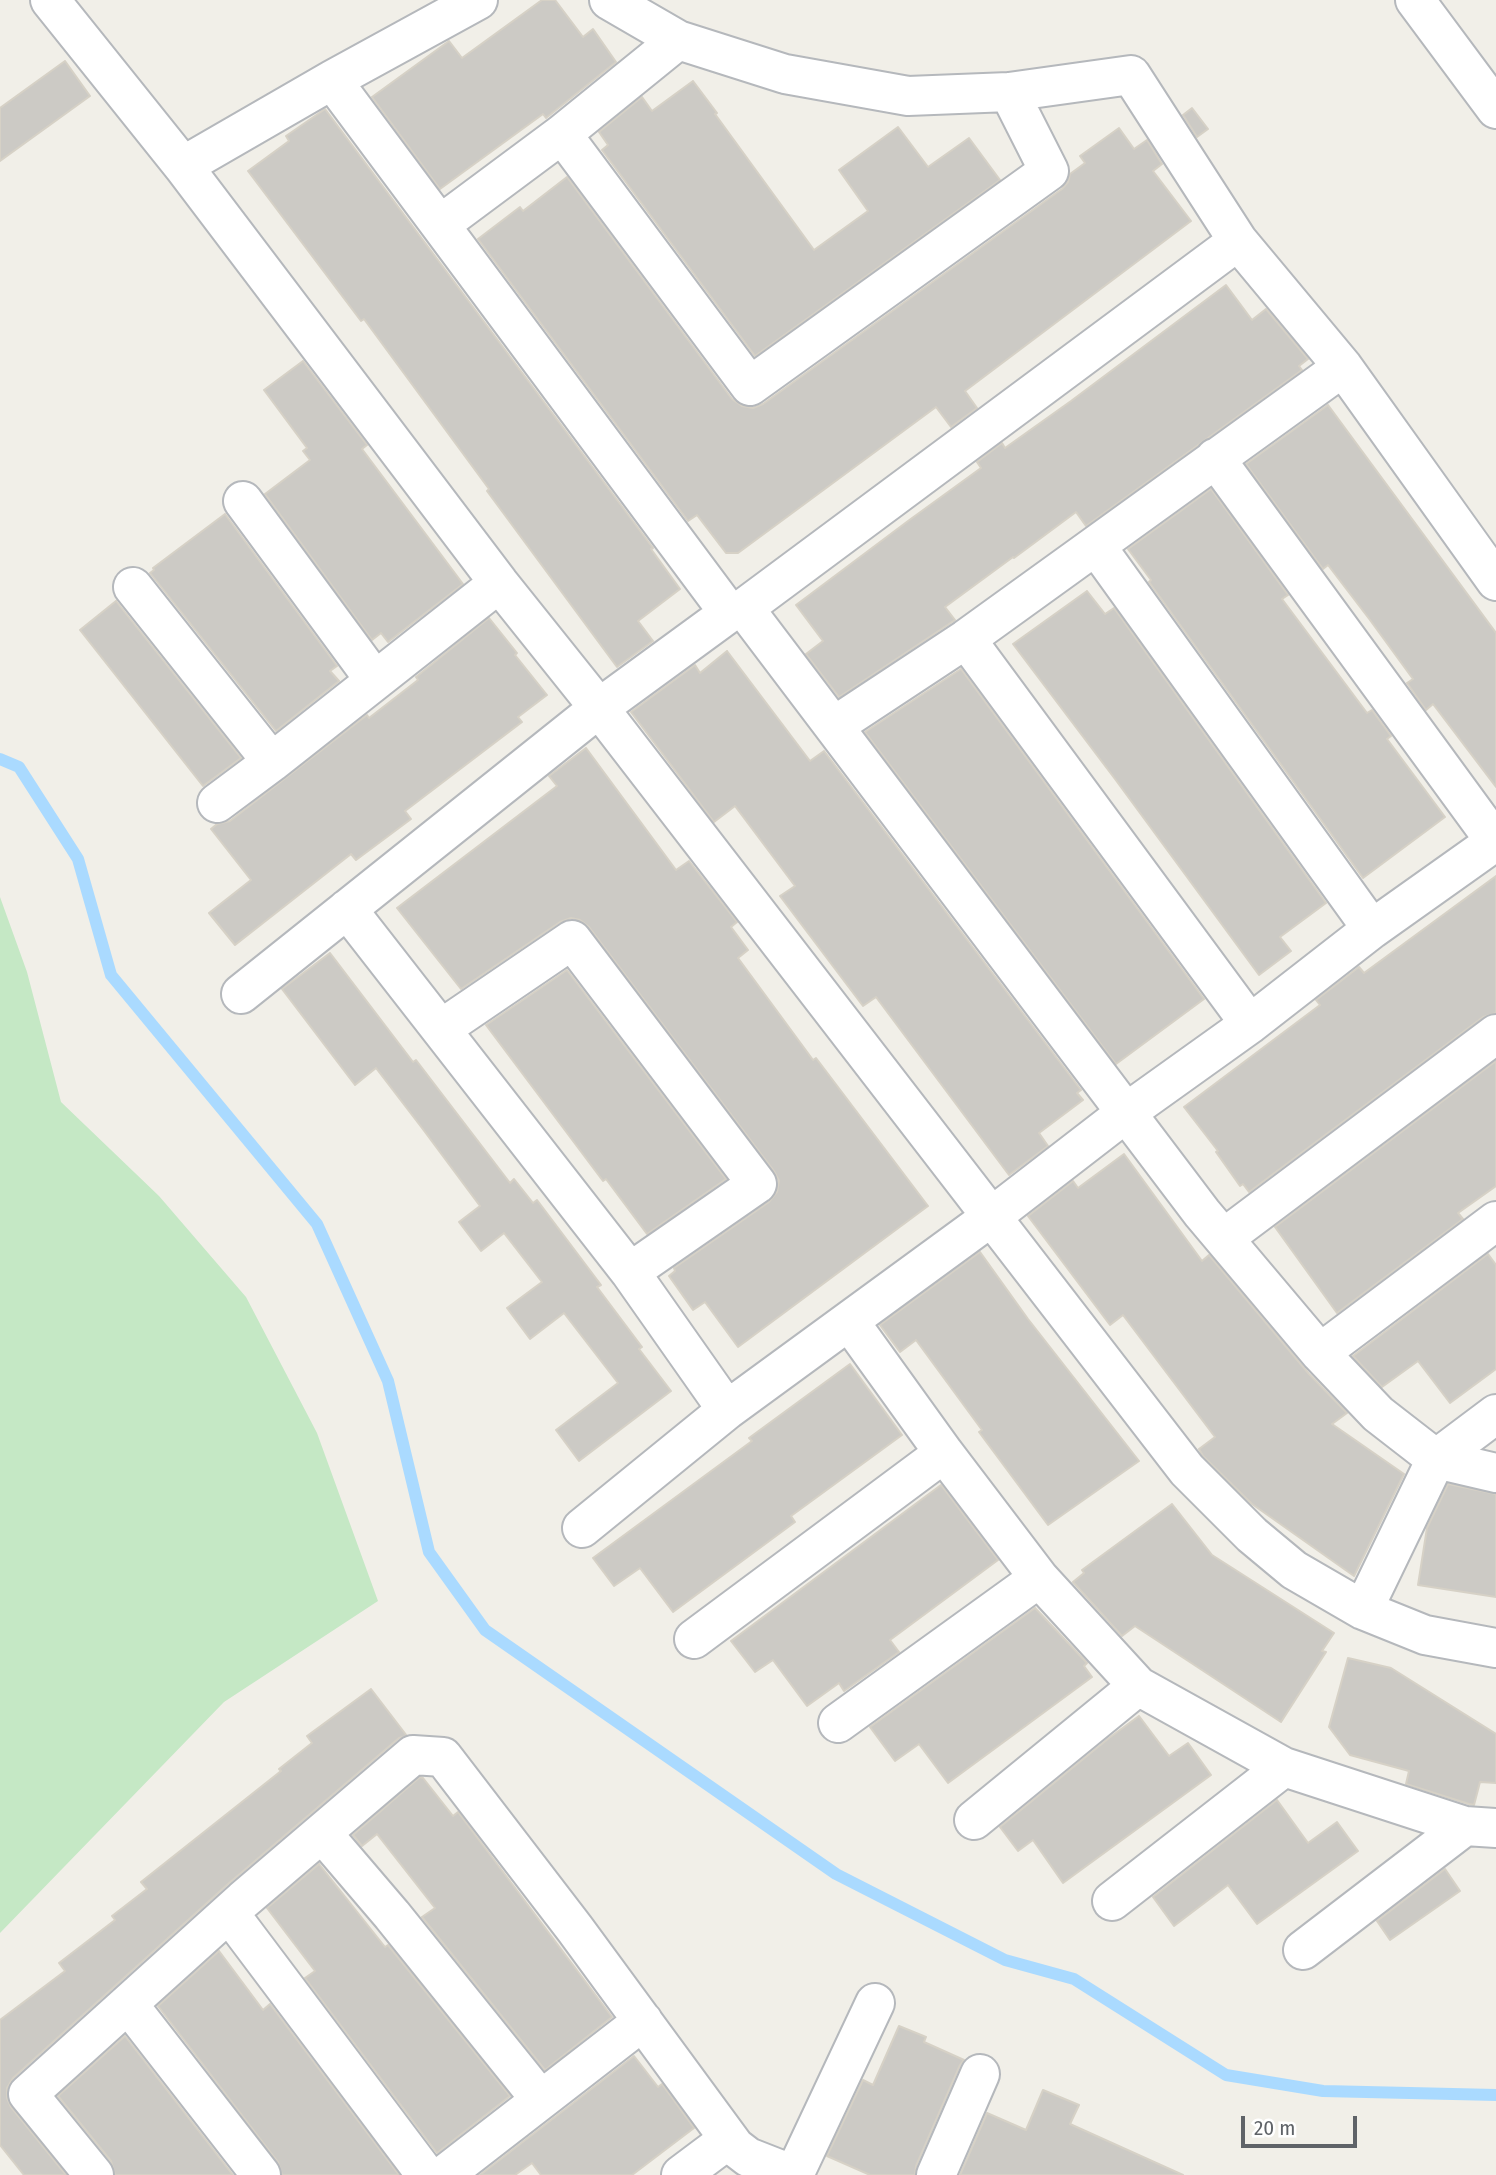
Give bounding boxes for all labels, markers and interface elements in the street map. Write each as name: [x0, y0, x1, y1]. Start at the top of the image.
scale bar: [1244, 2102, 1360, 2146]
text: 20 m: [1254, 2115, 1295, 2141]

